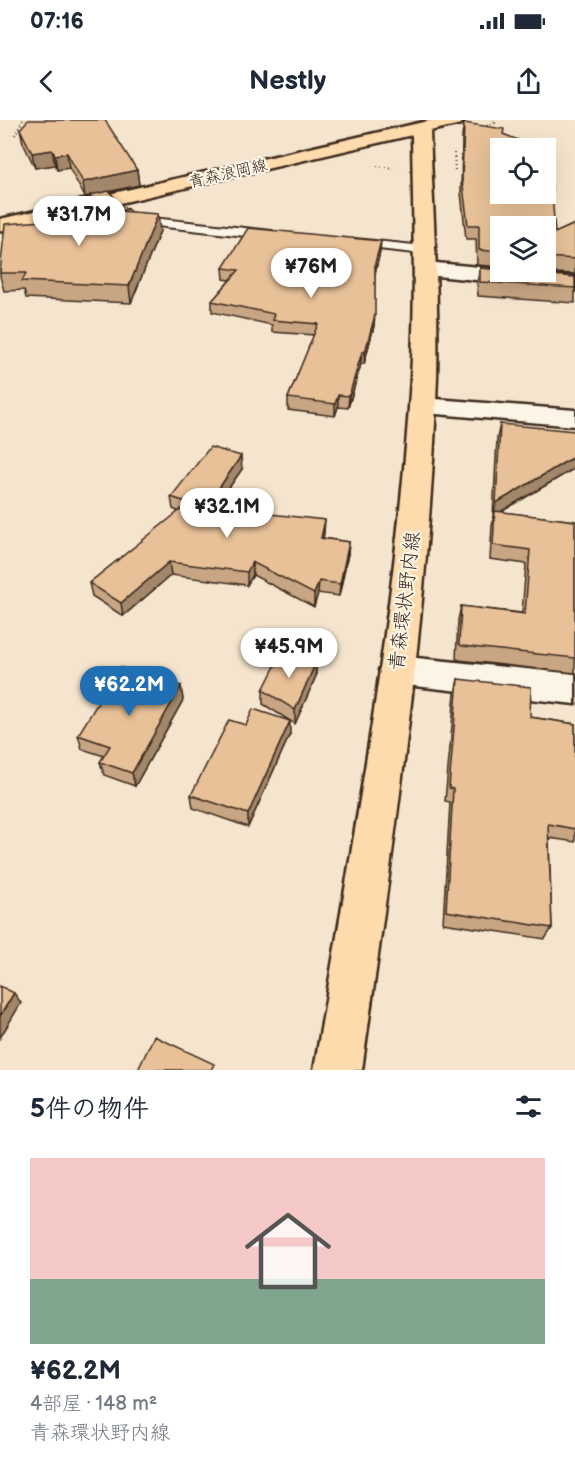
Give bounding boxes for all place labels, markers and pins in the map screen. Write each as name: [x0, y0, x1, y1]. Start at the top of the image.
pin: ¥31.7M: [30, 196, 128, 247]
pin: ¥76M: [275, 248, 347, 299]
pin: ¥32.1M: [178, 488, 276, 539]
pin: ¥45.9M: [240, 628, 338, 679]
pin: ¥62.2M: [80, 666, 178, 717]

